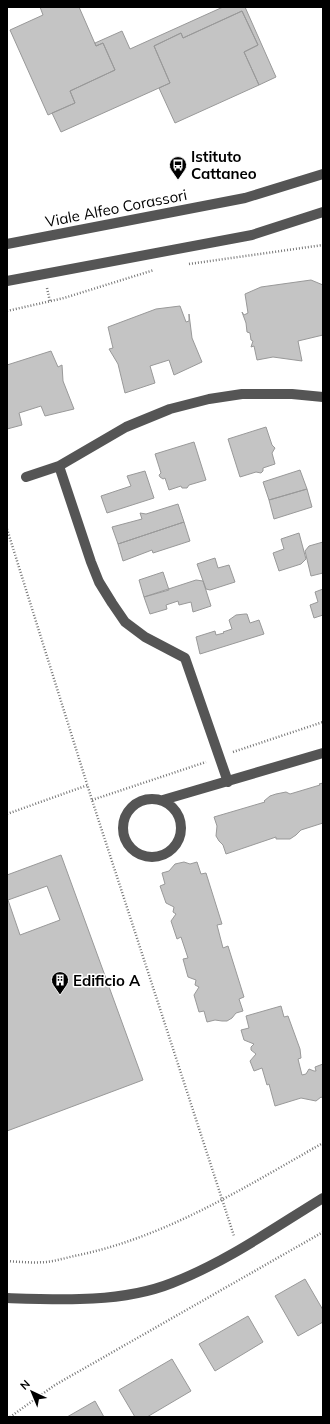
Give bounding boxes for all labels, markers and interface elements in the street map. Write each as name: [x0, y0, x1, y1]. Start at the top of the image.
place label: Istituto Cattaneo: [191, 147, 257, 183]
bus stop icon: Istituto Cattaneo: [168, 155, 188, 180]
street label: Viale Alfeo Corassori: [44, 185, 188, 231]
building icon: Edificio A: [50, 970, 70, 995]
place label: Edificio A: [73, 971, 141, 990]
north arrow: [12, 1372, 52, 1412]
text: N: [17, 1377, 33, 1393]

